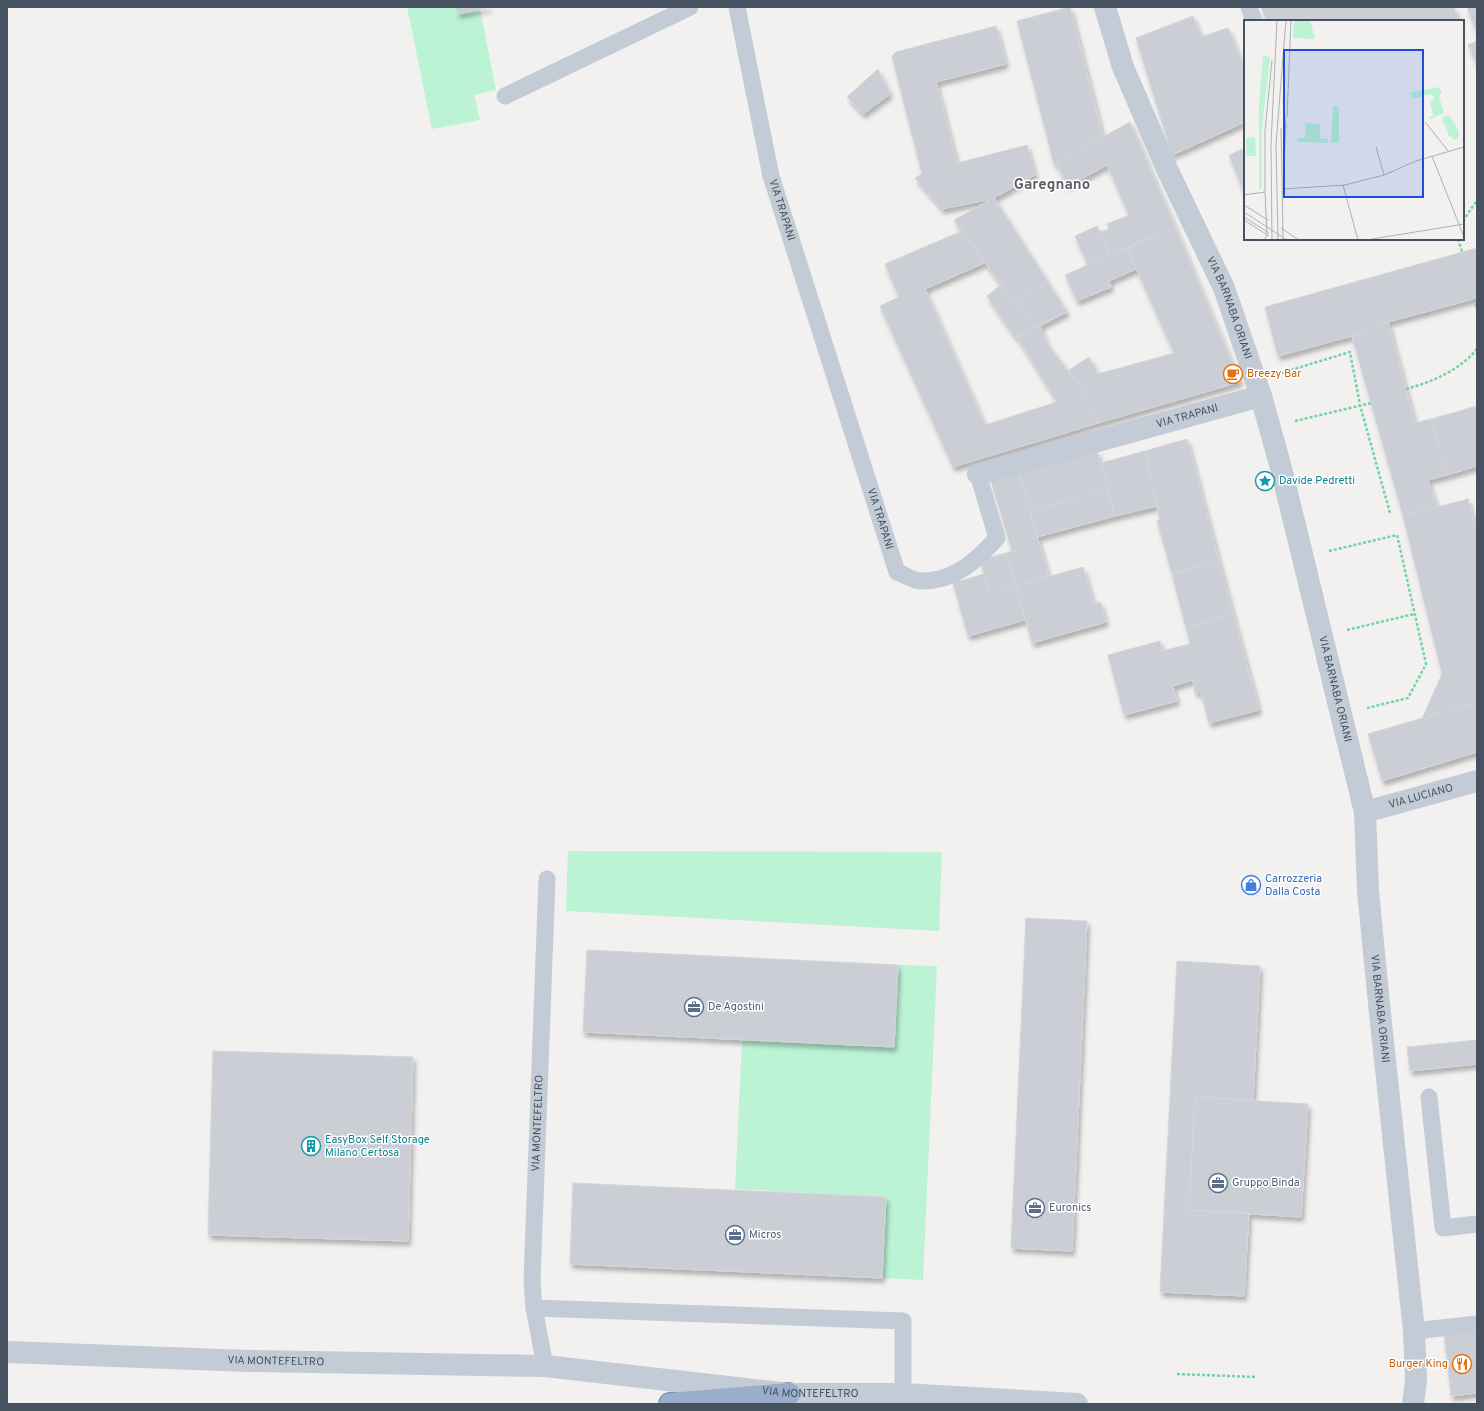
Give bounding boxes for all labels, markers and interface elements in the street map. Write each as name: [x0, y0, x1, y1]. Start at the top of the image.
inset map: [1244, 20, 1464, 240]
district label: Garegnano: [1014, 176, 1090, 195]
street label: VIA TRAPANI: [765, 177, 798, 242]
street label: VIA BARNABA ORIANI: [1203, 254, 1255, 361]
cafe icon: Breezy Bar: [1222, 363, 1244, 385]
place label: Breezy Bar: [1247, 367, 1302, 381]
street label: VIA TRAPANI: [1155, 401, 1220, 432]
place icon: Davide Pedretti: [1254, 470, 1276, 492]
place label: Davide Pedretti: [1279, 474, 1355, 488]
street label: VIA TRAPANI: [864, 486, 896, 551]
street label: VIA BARNABA ORIANI: [1315, 634, 1355, 744]
street label: VIA LUCIANO: [1387, 781, 1455, 812]
place label: Carrozzeria Dalla Costa: [1265, 872, 1322, 899]
shop icon: Carrozzeria Dalla Costa: [1240, 874, 1262, 896]
street label: VIA BARNABA ORIANI: [1367, 954, 1392, 1064]
office icon: De Agostini: [683, 996, 705, 1018]
place label: De Agostini: [708, 1000, 764, 1014]
street label: VIA MONTEFELTRO: [529, 1075, 547, 1172]
place label: EasyBox Self Storage Milano Certosa: [325, 1133, 430, 1160]
building icon: EasyBox Self Storage Milano Certosa: [300, 1135, 322, 1157]
office icon: Gruppo Binda: [1207, 1172, 1229, 1194]
place label: Gruppo Binda: [1232, 1176, 1300, 1190]
office icon: Euronics: [1024, 1197, 1046, 1219]
place label: Euronics: [1049, 1201, 1091, 1215]
office icon: Micros: [724, 1224, 746, 1246]
place label: Micros: [749, 1228, 781, 1242]
street label: VIA MONTEFELTRO: [227, 1353, 324, 1369]
restaurant icon: Burger King: [1451, 1353, 1473, 1375]
place label: Burger King: [1389, 1357, 1448, 1371]
street label: VIA MONTEFELTRO: [761, 1384, 859, 1401]

